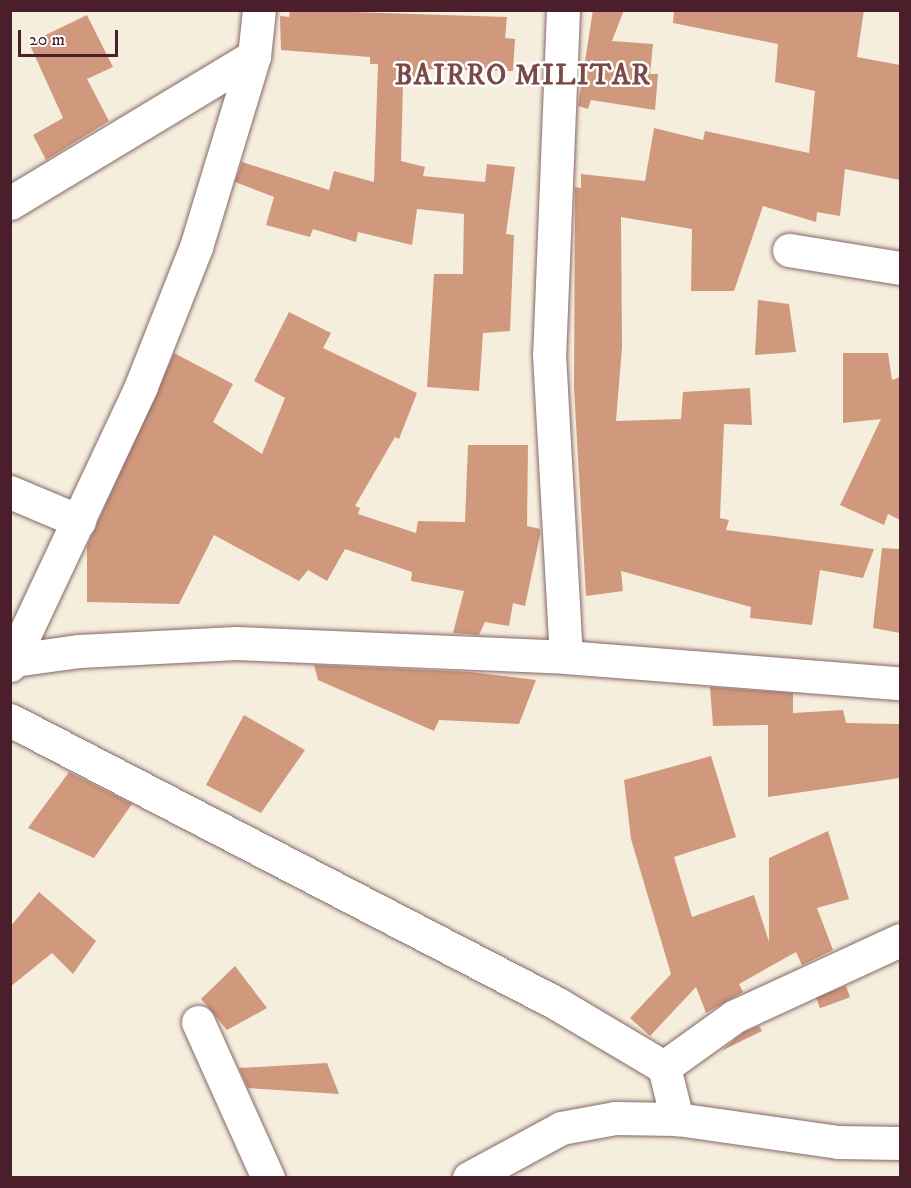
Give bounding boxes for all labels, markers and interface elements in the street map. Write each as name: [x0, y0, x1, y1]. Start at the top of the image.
scale bar: [21, 18, 122, 56]
text: 20 m: [29, 29, 65, 51]
district label: BAIRRO MILITAR: [395, 59, 651, 93]

